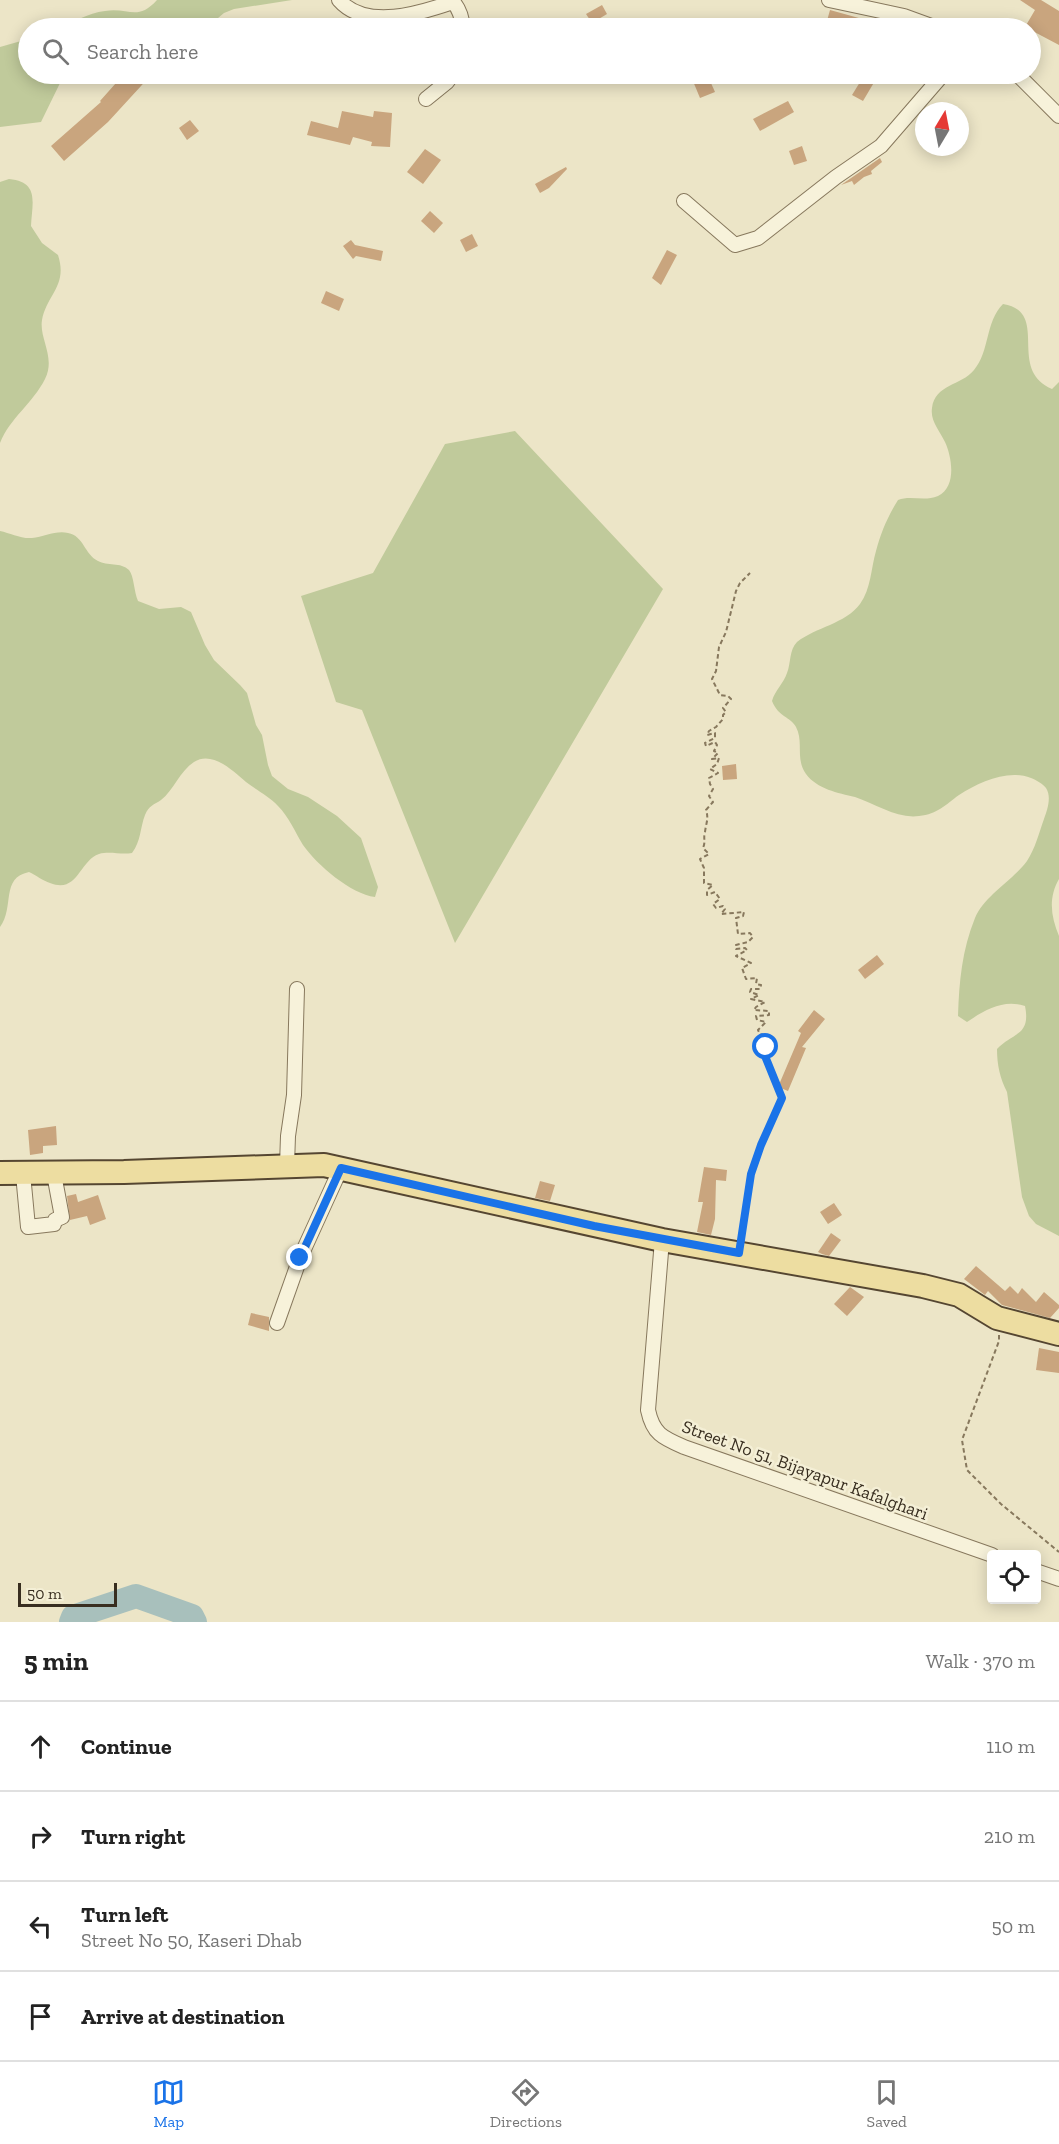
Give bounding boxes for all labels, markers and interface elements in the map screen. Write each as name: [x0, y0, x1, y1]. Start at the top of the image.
search box: [18, 18, 1041, 84]
icon: search: [39, 35, 72, 68]
text: Search here: [87, 38, 198, 65]
north arrow: [915, 102, 969, 156]
route start: [752, 1033, 778, 1059]
route end: [286, 1244, 312, 1270]
street label: Street No 51, Bijayapur Kafalghari: [679, 1415, 931, 1525]
map controls: [987, 1550, 1041, 1604]
button: locate: [987, 1550, 1041, 1604]
scale bar: [18, 1580, 117, 1608]
text: 50 m: [27, 1584, 62, 1603]
text: 5 min: [24, 1645, 88, 1677]
text: Walk · 370 m: [926, 1649, 1035, 1673]
icon: ahead: [24, 1730, 57, 1763]
text: Continue: [81, 1733, 172, 1760]
text: 110 m: [986, 1734, 1035, 1758]
icon: right: [24, 1820, 57, 1853]
text: Turn right: [81, 1823, 185, 1850]
text: 210 m: [984, 1824, 1035, 1848]
text: Turn left: [81, 1901, 168, 1928]
icon: left: [24, 1910, 57, 1943]
text: 50 m: [991, 1914, 1035, 1938]
text: Street No 50, Kaseri Dhab: [81, 1928, 302, 1952]
icon: arrive: [24, 2000, 57, 2033]
text: Arrive at destination: [81, 2003, 284, 2030]
tab: Map: [152, 2076, 185, 2131]
tab: Directions: [490, 2076, 562, 2131]
tab: Saved: [867, 2076, 907, 2131]

